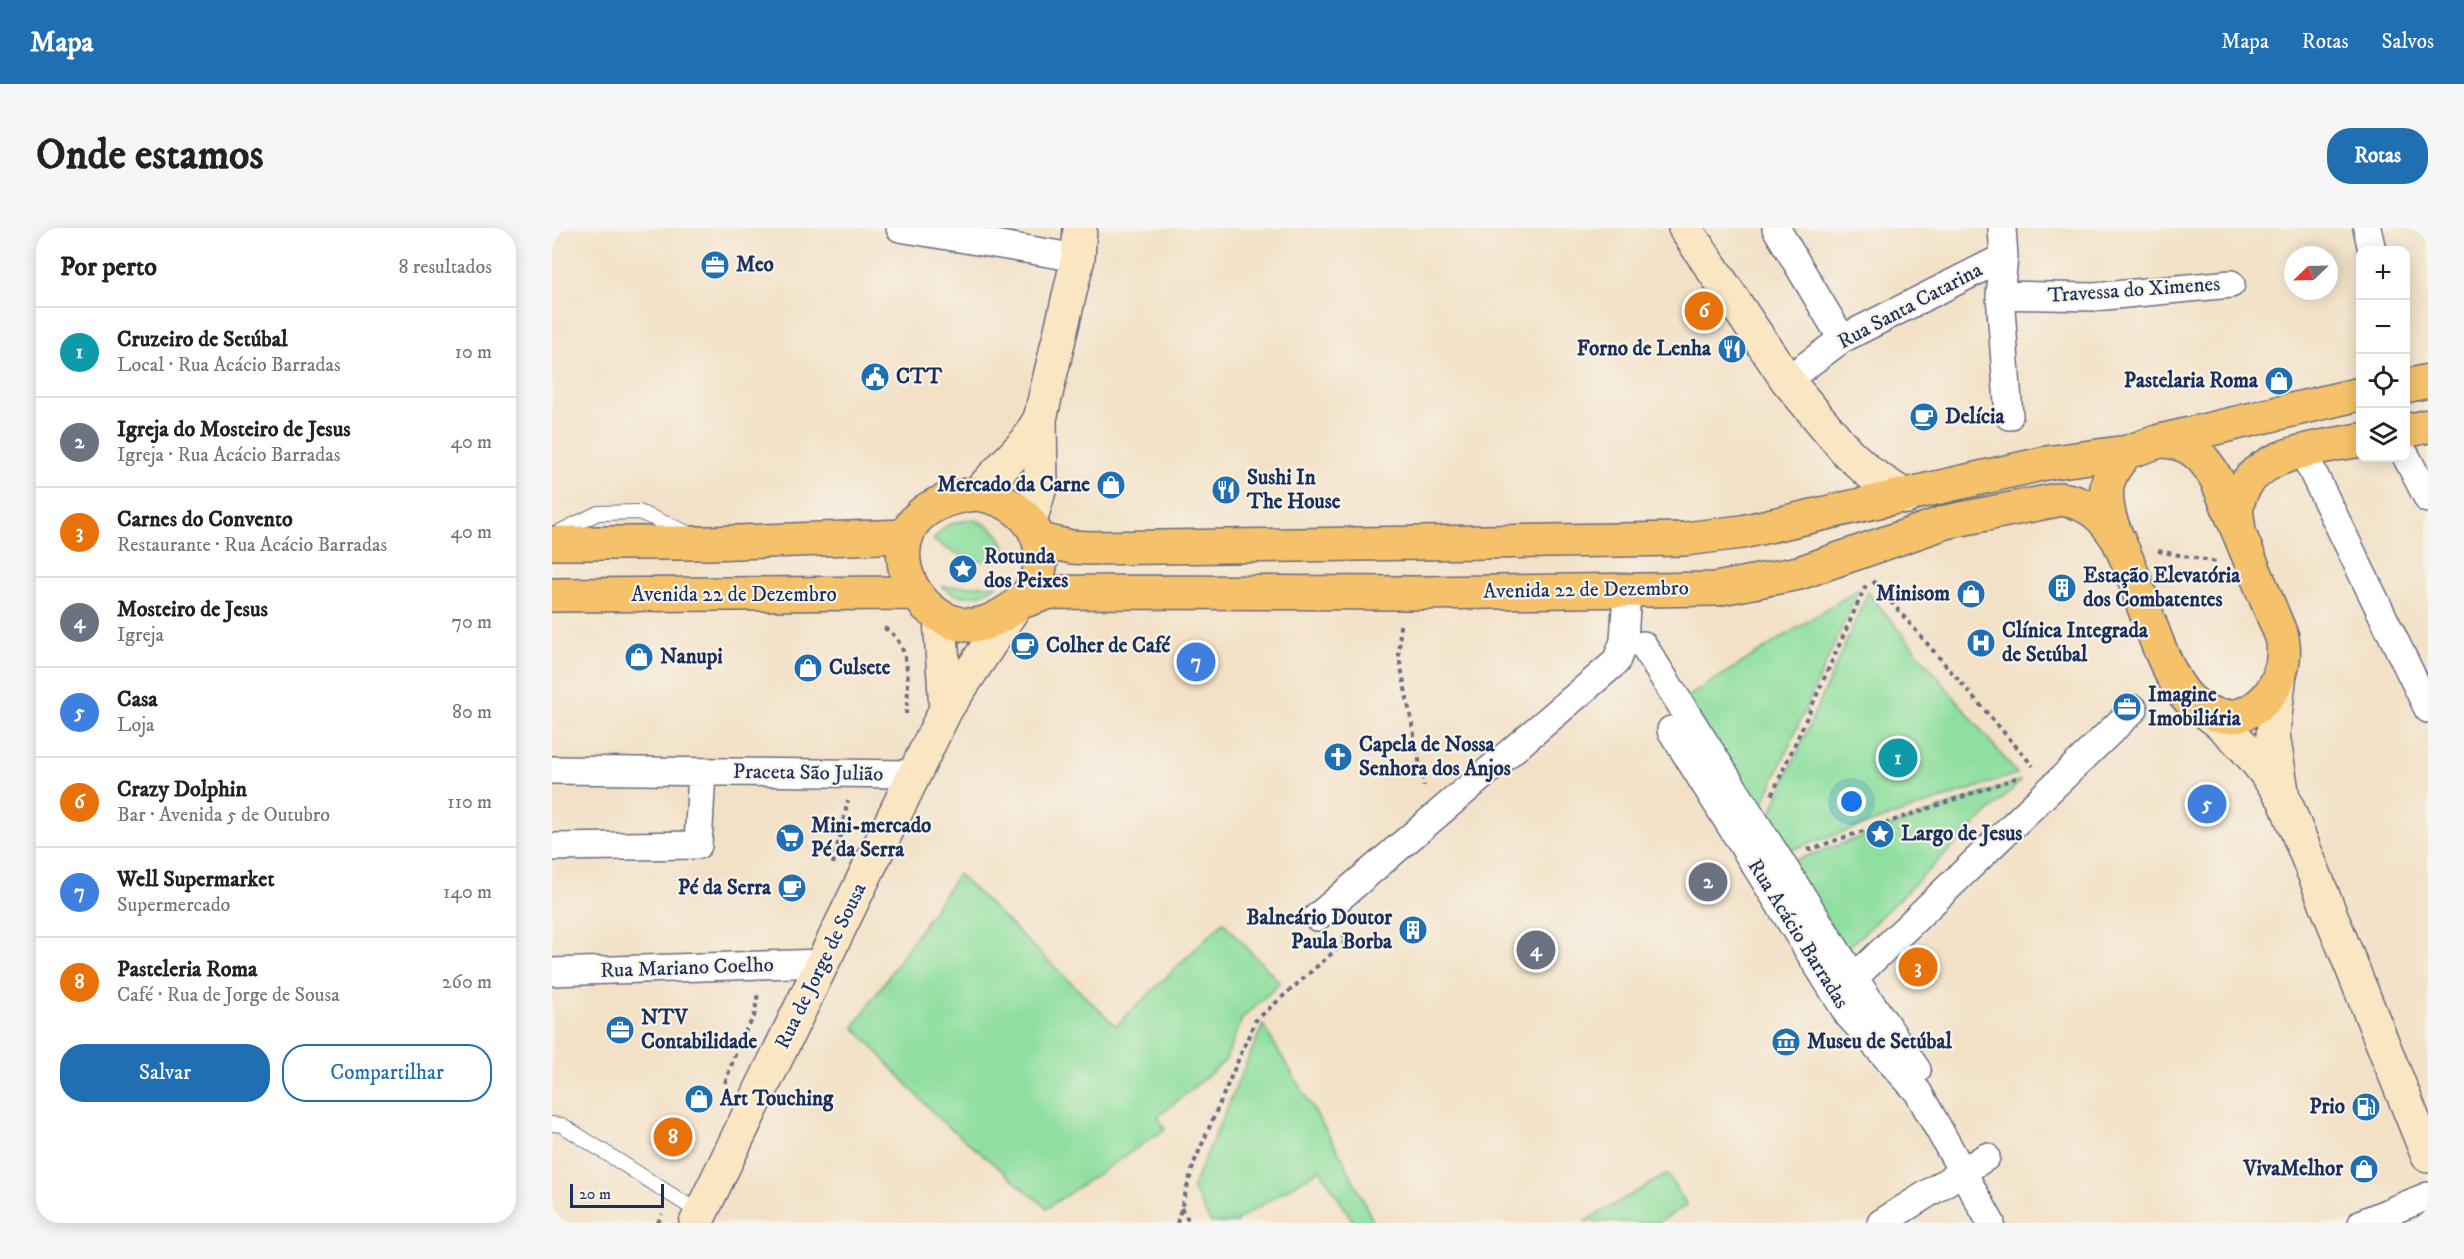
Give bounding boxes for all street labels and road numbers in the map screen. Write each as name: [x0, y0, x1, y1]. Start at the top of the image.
street label: Rua Santa Catarina: [1833, 257, 1987, 355]
street label: Travessa do Ximenes: [2047, 271, 2221, 309]
street label: Avenida 22 de Dezembro: [1483, 575, 1689, 605]
street label: Avenida 22 de Dezembro: [631, 582, 837, 608]
street label: Praceta São Julião: [733, 759, 883, 787]
street label: Rua Acácio Barradas: [1742, 855, 1854, 1013]
street label: Rua de Jorge de Sousa: [770, 879, 873, 1053]
street label: Rua Mariano Coelho: [600, 952, 774, 984]

